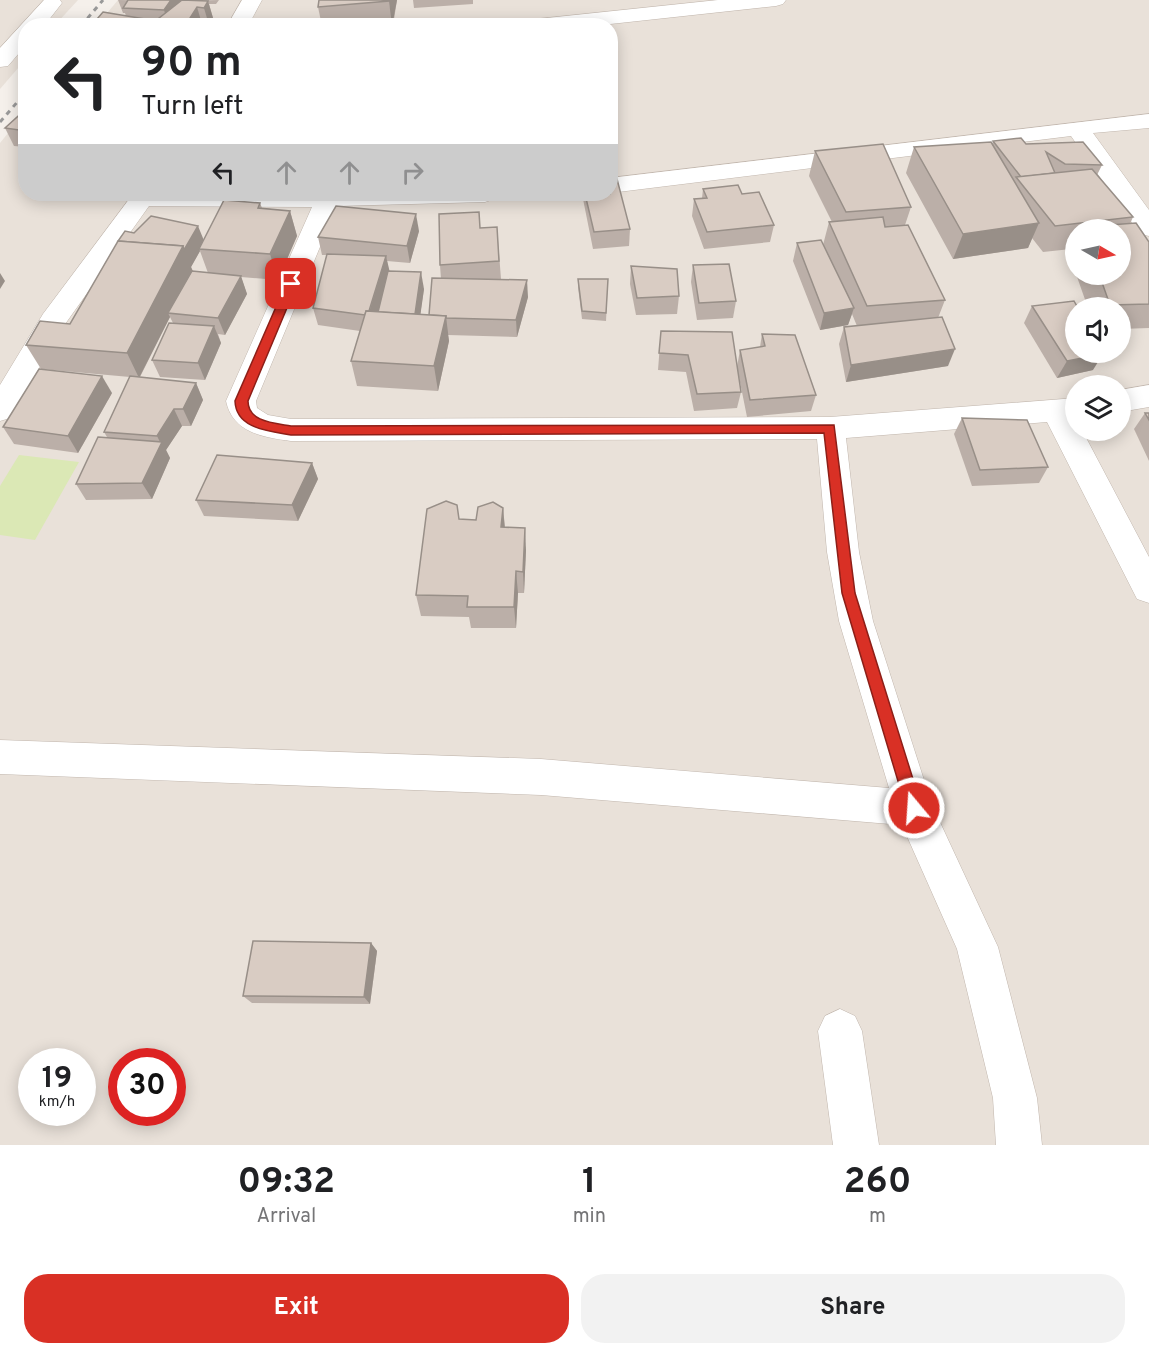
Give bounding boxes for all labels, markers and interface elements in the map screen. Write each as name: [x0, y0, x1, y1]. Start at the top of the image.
text: 90 m: [141, 38, 242, 91]
icon: left: [42, 42, 120, 120]
text: Turn left: [141, 90, 243, 124]
icon: left: [207, 156, 240, 189]
icon: ahead: [270, 156, 303, 189]
icon: ahead: [333, 156, 366, 189]
icon: right: [396, 156, 429, 189]
north arrow: [1065, 219, 1131, 285]
map controls: [1065, 219, 1131, 441]
pin: [265, 258, 316, 309]
icon: arrive: [274, 267, 307, 300]
button: sound: [1065, 297, 1131, 363]
button: layers: [1065, 375, 1131, 441]
position arrow: [882, 776, 946, 840]
speed limit sign: 30: [108, 1048, 186, 1126]
text: 19: [42, 1061, 72, 1098]
text: km/h: [39, 1093, 75, 1112]
text: 09:32: [238, 1160, 335, 1206]
text: 1: [582, 1160, 596, 1206]
text: 260: [844, 1160, 911, 1206]
text: Arrival: [257, 1204, 316, 1230]
text: min: [573, 1204, 606, 1230]
text: m: [869, 1204, 886, 1230]
button: Exit: [24, 1274, 569, 1343]
button: Share: [581, 1274, 1125, 1343]

